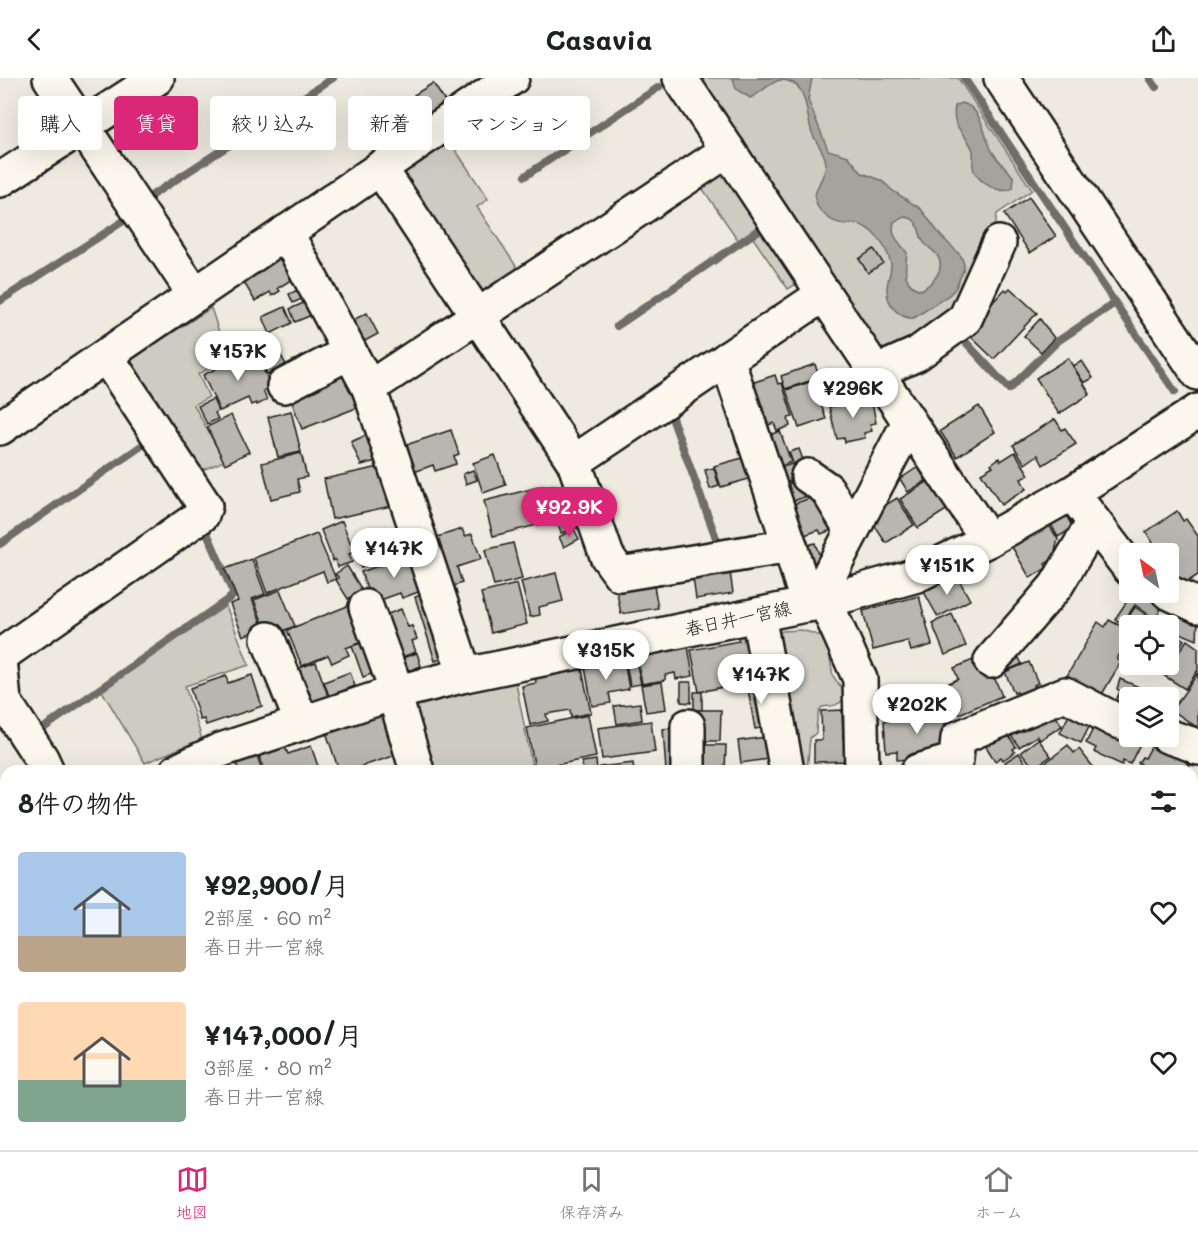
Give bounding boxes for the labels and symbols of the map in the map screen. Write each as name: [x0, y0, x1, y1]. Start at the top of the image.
pin: ¥157K: [196, 331, 280, 382]
pin: ¥296K: [811, 368, 895, 419]
pin: ¥92.9K: [520, 487, 618, 538]
pin: ¥147K: [352, 528, 436, 579]
north arrow: [1119, 543, 1179, 603]
pin: ¥151K: [905, 545, 989, 596]
street label: 春日井一宮線: [682, 595, 793, 641]
pin: ¥315K: [564, 630, 648, 681]
pin: ¥147K: [719, 654, 803, 705]
pin: ¥202K: [875, 684, 959, 735]

